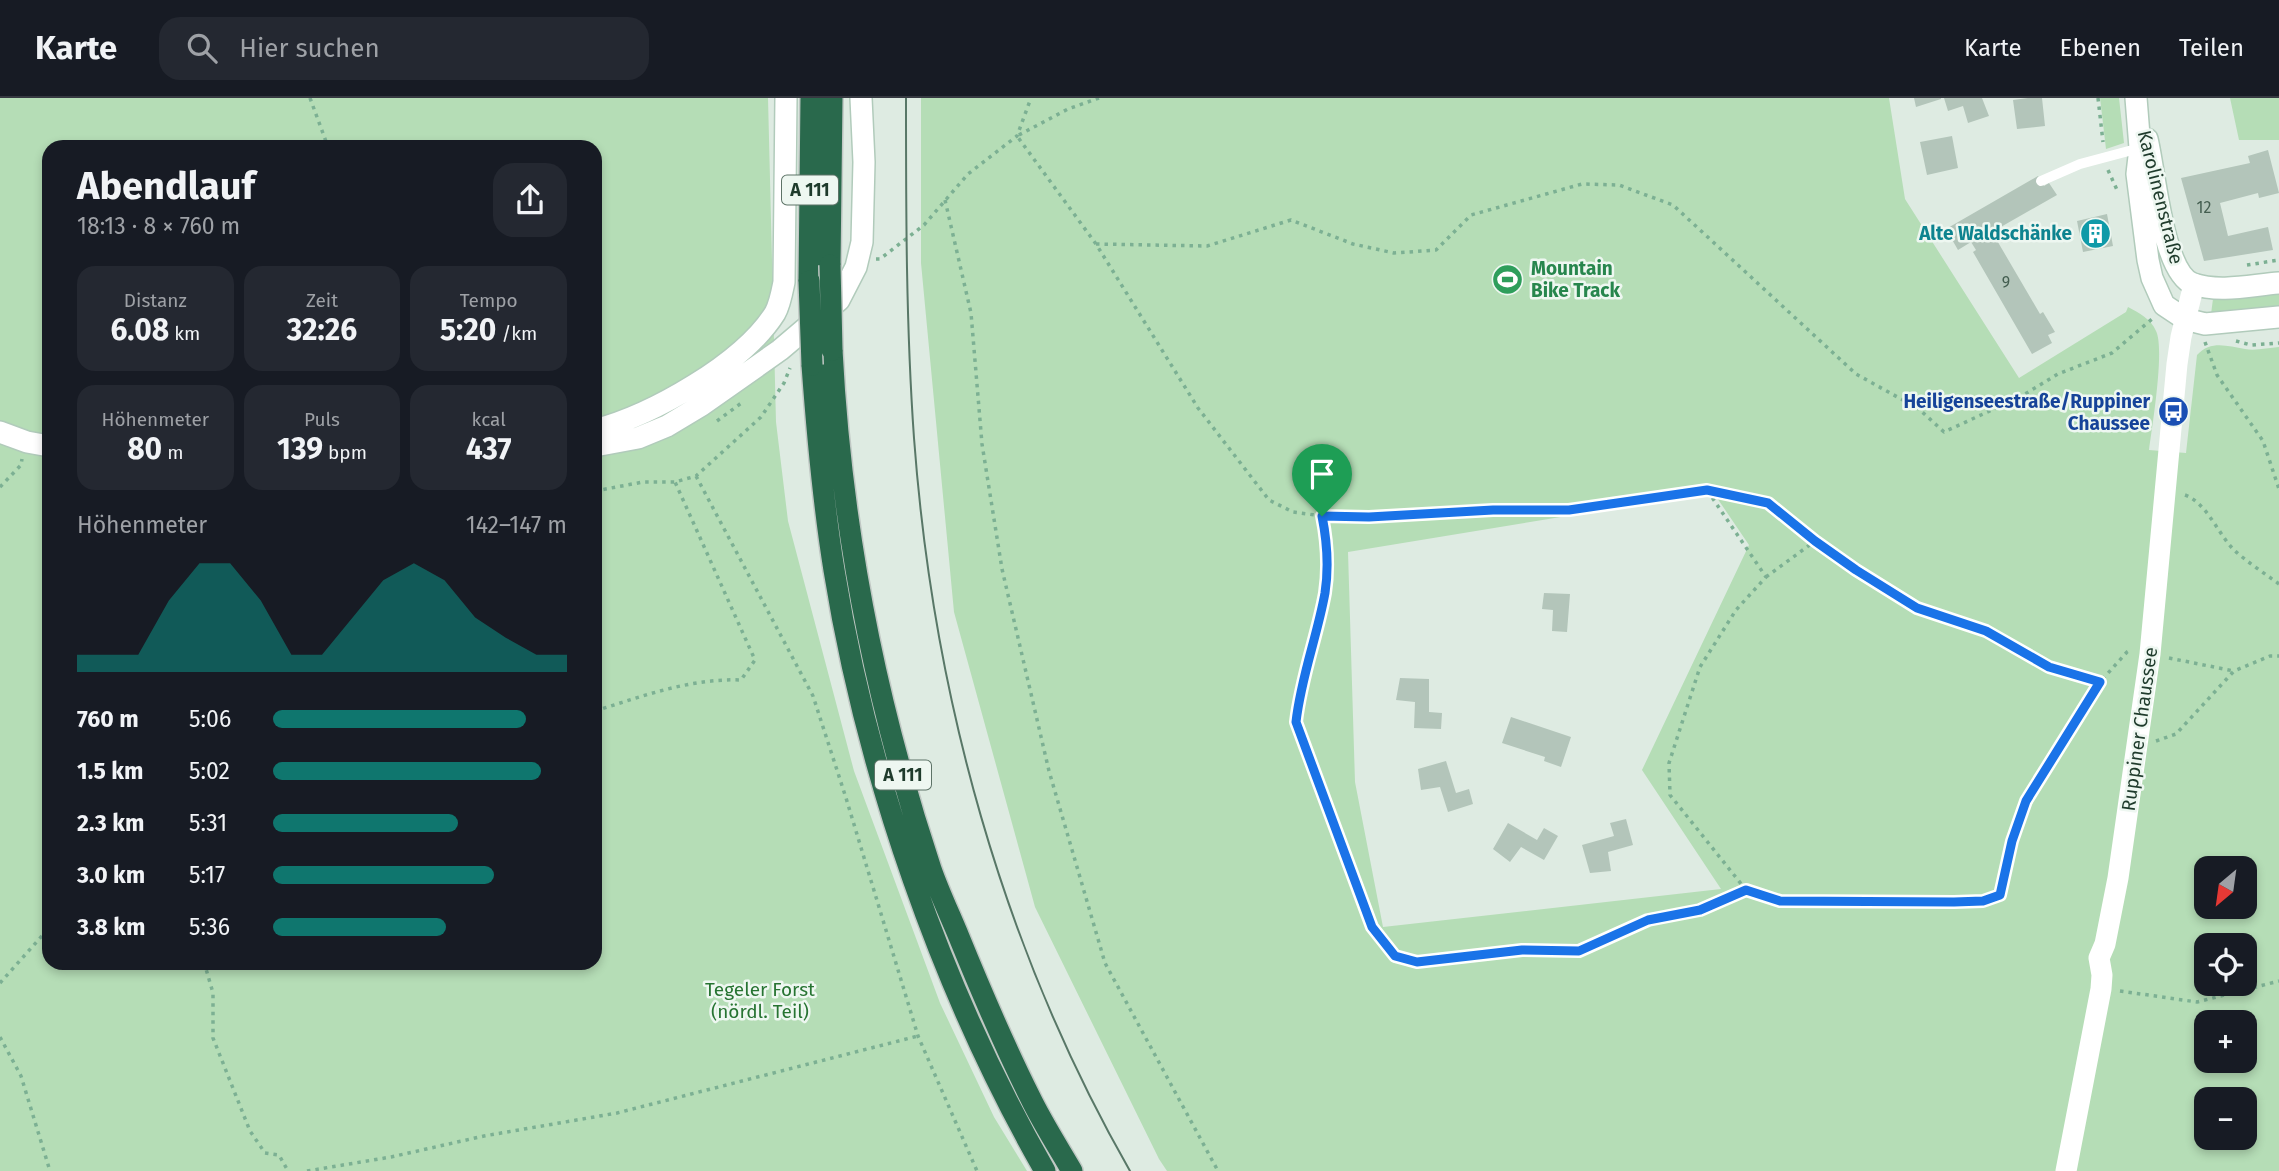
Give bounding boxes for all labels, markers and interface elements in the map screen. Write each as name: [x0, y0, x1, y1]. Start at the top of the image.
search box: [159, 17, 649, 80]
text: Karte: [35, 28, 117, 68]
icon: search: [183, 29, 221, 67]
text: Hier suchen: [239, 33, 380, 64]
text: Karte: [1964, 34, 2022, 62]
text: Ebenen: [2060, 34, 2141, 62]
text: Teilen: [2179, 34, 2244, 62]
street label: Karolinenstraße: [2133, 128, 2188, 266]
text: Abendlauf: [77, 163, 255, 209]
button: share: [493, 163, 567, 237]
road number: A 111: [782, 176, 838, 204]
house number: 12: [2197, 198, 2211, 217]
text: 18:13 · 8 × 760 m: [77, 212, 240, 240]
building icon: Alte Waldschänke: [2078, 216, 2112, 250]
place label: Alte Waldschänke: [1918, 222, 2072, 245]
place label: Mountain Bike Track: [1531, 257, 1620, 302]
sports icon: Mountain Bike Track: [1491, 262, 1525, 296]
house number: 9: [2002, 273, 2010, 292]
text: Distanz: [124, 289, 187, 312]
text: Zeit: [306, 289, 338, 312]
text: Tempo: [460, 289, 518, 312]
text: 6.08: [110, 312, 169, 348]
text: 32:26: [287, 312, 357, 348]
text: 5:20: [440, 312, 496, 348]
text: km: [169, 322, 200, 345]
text: /km: [496, 322, 537, 345]
place label: Heiligenseestraße/Ruppiner Chaussee: [1903, 390, 2150, 435]
bus stop icon: Heiligenseestraße/Ruppiner Chaussee: [2156, 395, 2190, 429]
text: Höhenmeter: [102, 408, 209, 431]
text: Puls: [304, 408, 340, 431]
text: kcal: [472, 408, 506, 431]
text: 80: [127, 431, 162, 467]
text: 139: [277, 431, 323, 467]
text: 437: [466, 431, 512, 467]
text: m: [162, 441, 183, 464]
text: bpm: [323, 441, 367, 464]
pin: [1292, 444, 1352, 516]
icon: arrive: [1303, 455, 1341, 493]
text: Höhenmeter: [77, 511, 207, 539]
text: 142–147 m: [466, 511, 567, 539]
street label: Ruppiner Chaussee: [2117, 645, 2162, 813]
text: 760 m: [77, 705, 139, 733]
text: 5:06: [189, 705, 231, 733]
text: 1.5 km: [77, 757, 143, 785]
text: 5:02: [189, 757, 230, 785]
road number: A 111: [875, 760, 931, 790]
text: 2.3 km: [77, 809, 144, 837]
text: 5:31: [189, 809, 227, 837]
north arrow: [2194, 856, 2258, 919]
map controls: [2194, 856, 2257, 1150]
text: 3.0 km: [77, 861, 145, 889]
text: 5:17: [189, 861, 225, 889]
text: 3.8 km: [77, 913, 145, 941]
text: 5:36: [189, 913, 230, 941]
button: locate: [2194, 933, 2257, 996]
park label: Tegeler Forst (nördl. Teil): [705, 978, 815, 1023]
button: +: [2194, 1010, 2257, 1073]
button: −: [2194, 1087, 2257, 1150]

